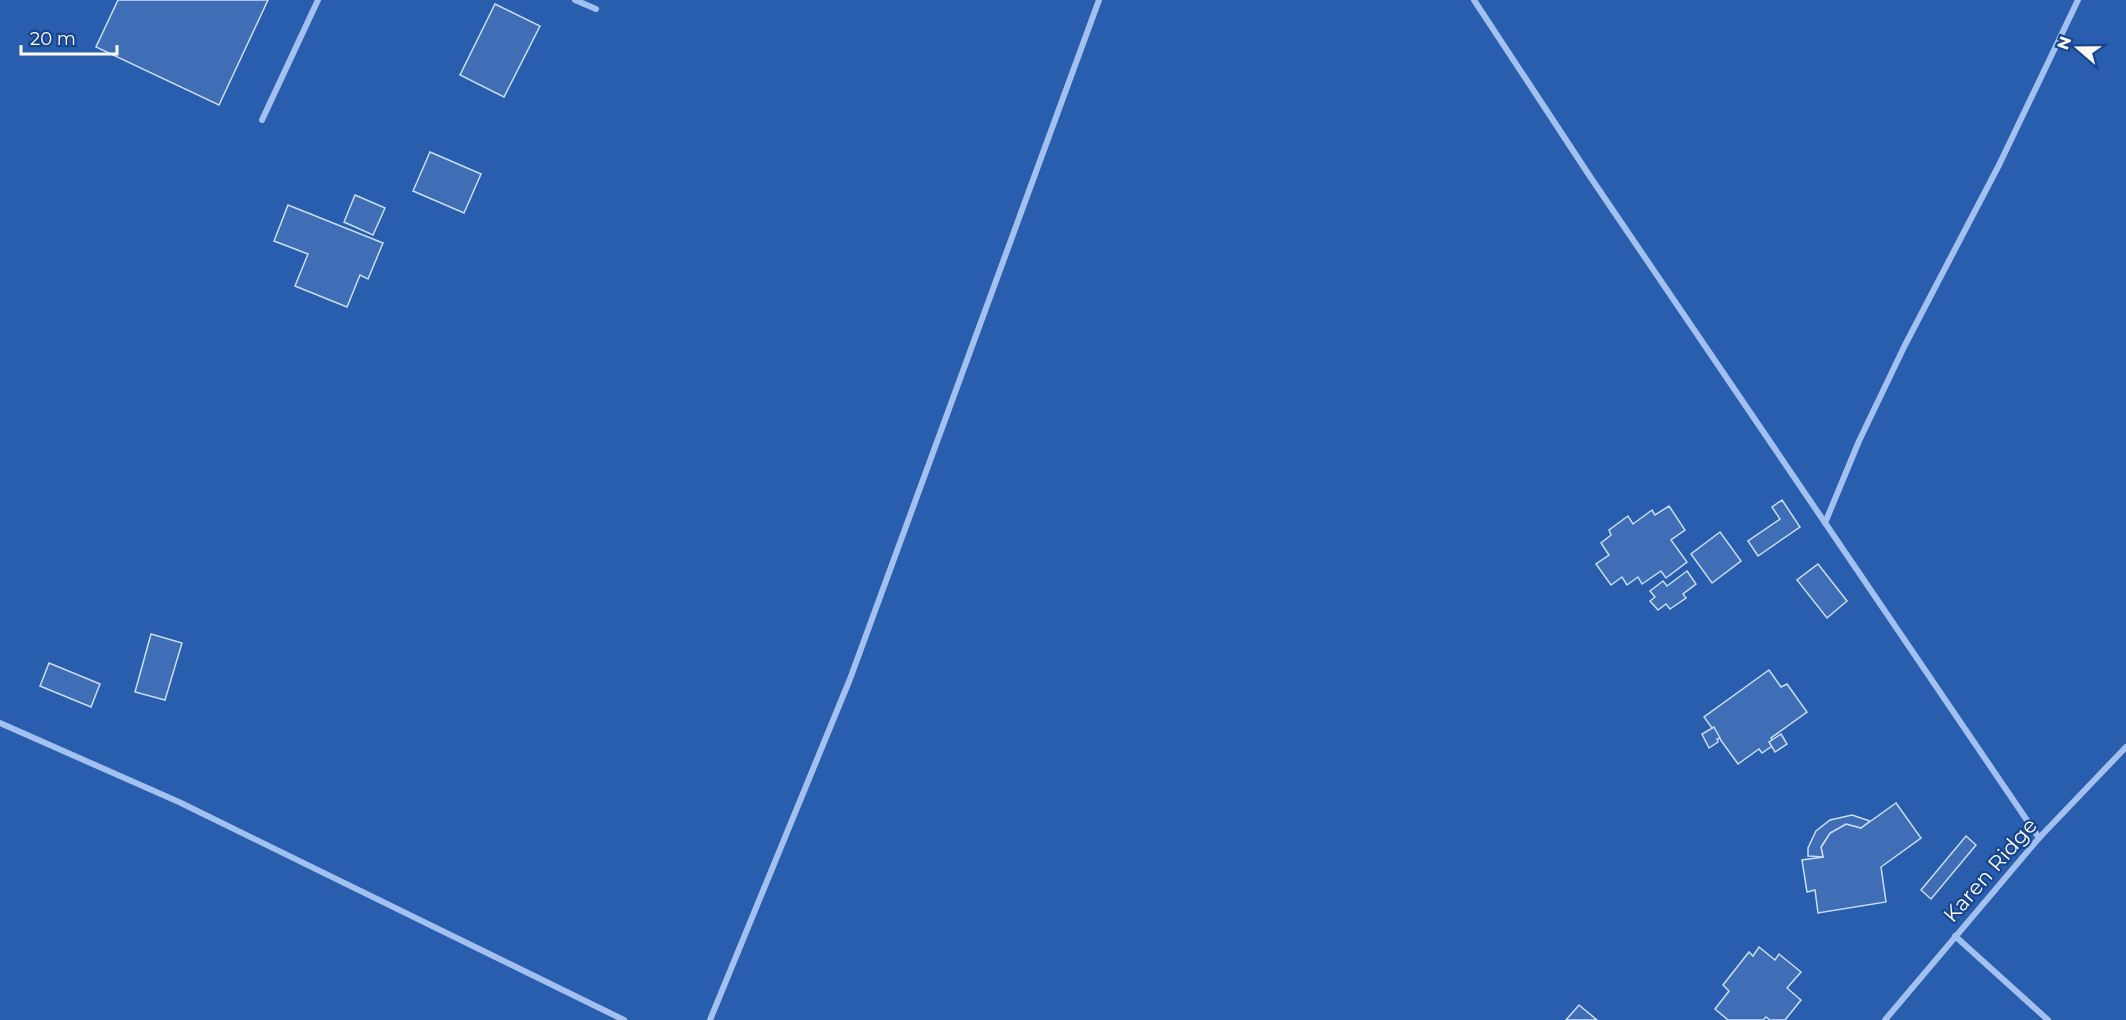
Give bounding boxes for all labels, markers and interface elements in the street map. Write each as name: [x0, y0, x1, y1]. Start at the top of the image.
scale bar: [21, 18, 117, 56]
north arrow: [2048, 18, 2108, 78]
text: 20 m: [30, 28, 76, 50]
text: N: [2053, 34, 2076, 52]
street label: Karen Ridge: [1938, 813, 2042, 927]

